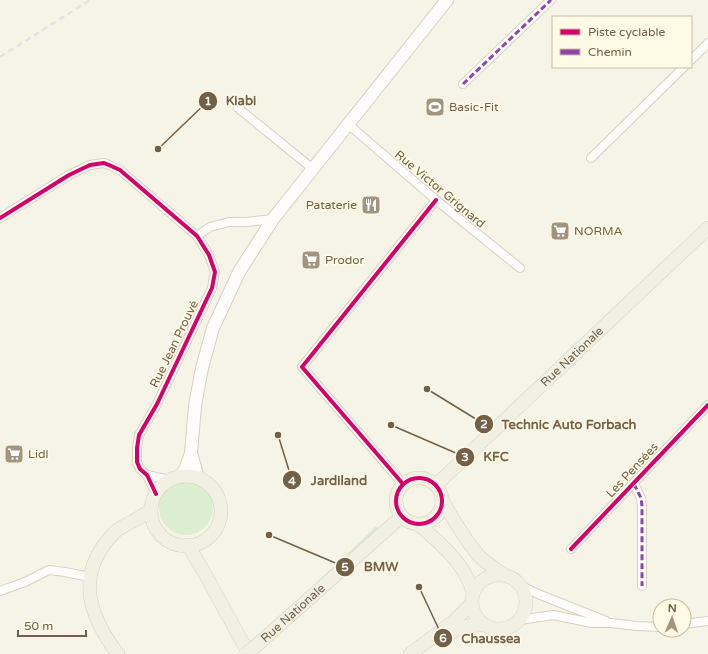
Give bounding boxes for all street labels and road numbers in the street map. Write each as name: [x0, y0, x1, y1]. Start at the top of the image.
street label: Rue Victor Grignard: [392, 147, 488, 231]
street label: Rue Jean Prouvé: [147, 298, 201, 390]
street label: Rue Nationale: [538, 324, 606, 389]
street label: Les Pensées: [603, 440, 661, 500]
street label: Rue Nationale: [258, 581, 328, 645]

